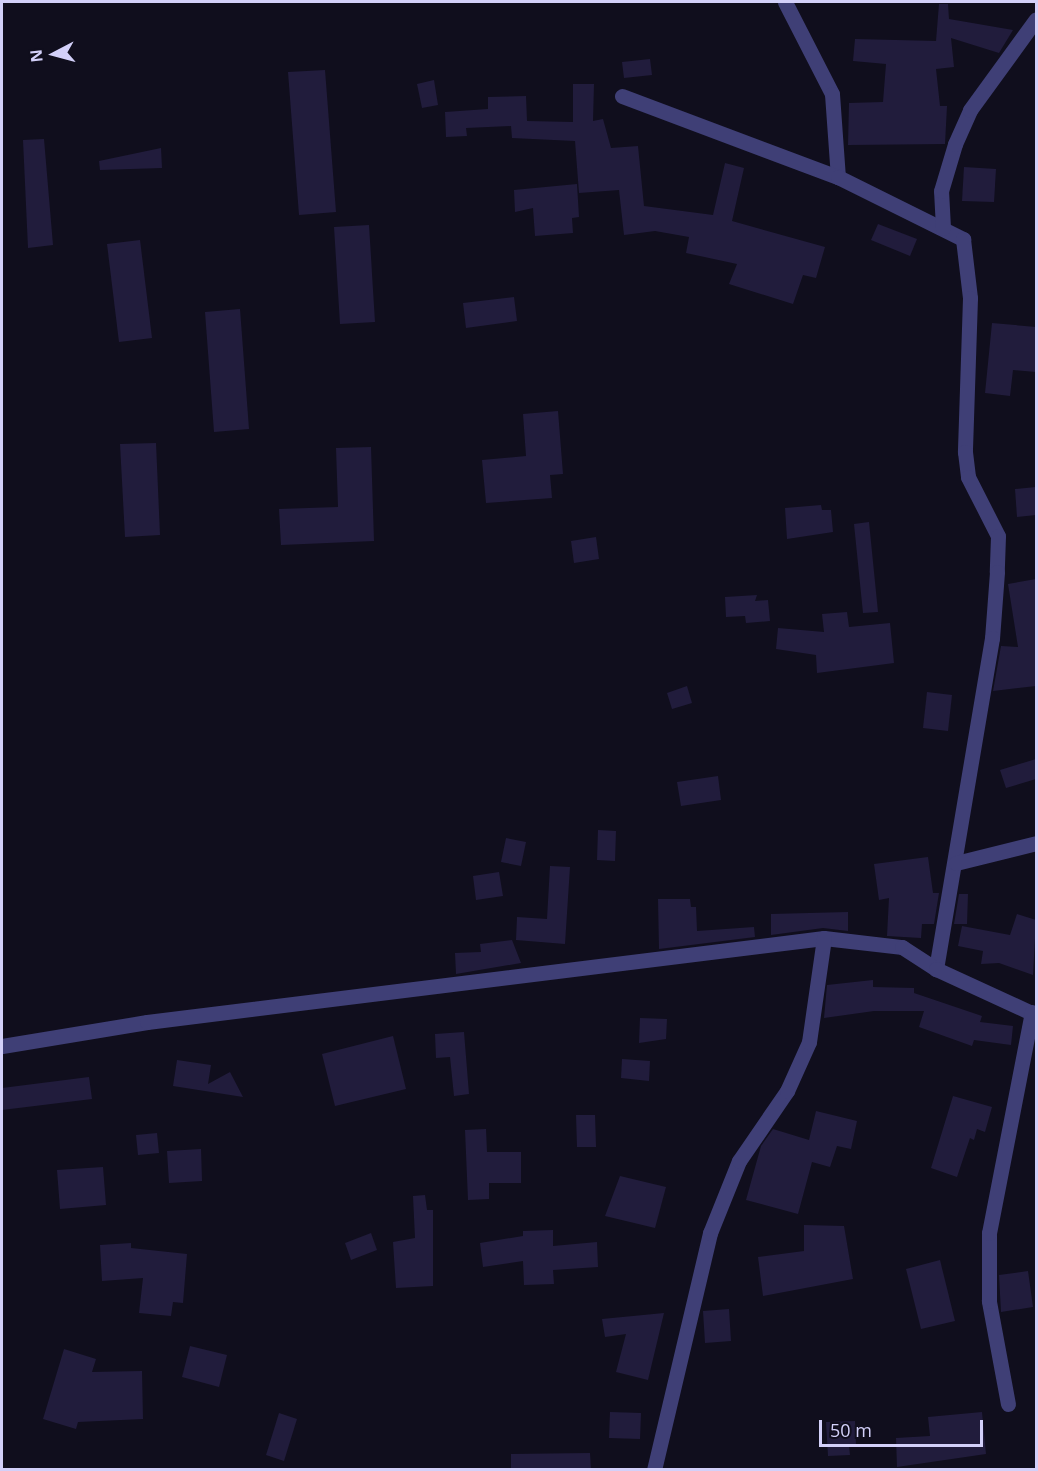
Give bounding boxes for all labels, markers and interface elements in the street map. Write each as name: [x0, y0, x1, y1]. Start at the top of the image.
north arrow: [24, 24, 84, 84]
text: N: [24, 48, 48, 64]
scale bar: [822, 1408, 986, 1446]
text: 50 m: [830, 1418, 872, 1442]

